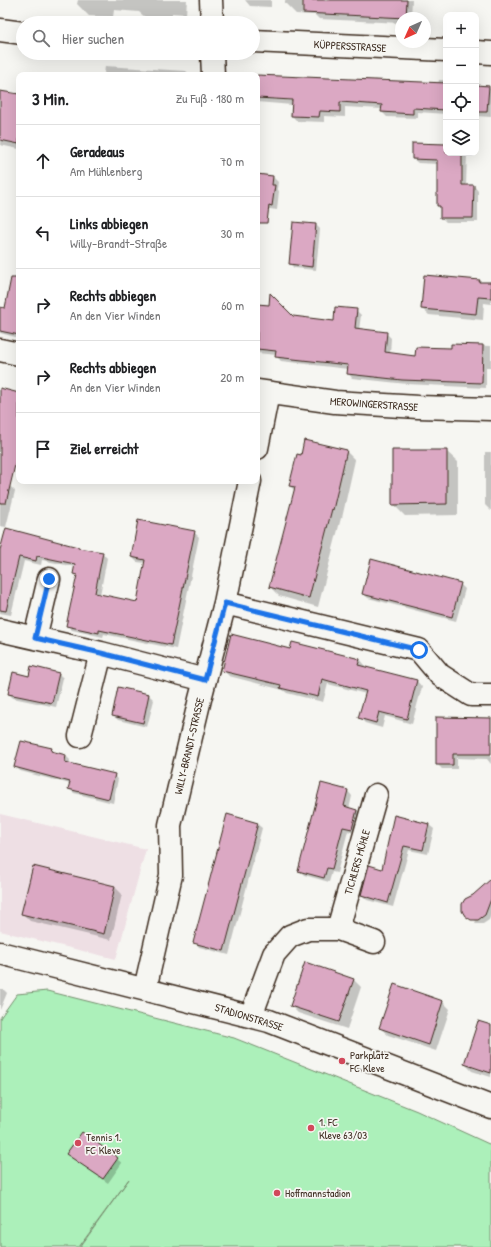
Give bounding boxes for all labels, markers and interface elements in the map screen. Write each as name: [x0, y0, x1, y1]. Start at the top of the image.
north arrow: [395, 12, 431, 48]
map controls: [443, 12, 479, 156]
button: +: [443, 12, 479, 48]
search box: [16, 16, 260, 60]
icon: search: [30, 27, 52, 49]
text: Hier suchen: [62, 28, 124, 49]
street label: KÜPPERSSTRASSE: [313, 37, 387, 55]
button: −: [443, 48, 479, 84]
button: locate: [443, 84, 479, 120]
text: 3 Min.: [32, 87, 69, 110]
text: Zu Fuß · 180 m: [176, 89, 244, 107]
button: layers: [443, 120, 479, 156]
text: Geradeaus: [70, 141, 124, 162]
icon: ahead: [32, 150, 54, 172]
text: 70 m: [220, 152, 244, 170]
text: Am Mühlenberg: [70, 162, 142, 180]
text: Links abbiegen: [70, 213, 148, 234]
icon: left: [32, 222, 54, 244]
text: 30 m: [221, 224, 244, 242]
text: Willy-Brandt-Straße: [70, 234, 167, 252]
text: Rechts abbiegen: [70, 285, 156, 306]
icon: right: [32, 294, 54, 316]
text: 60 m: [221, 296, 244, 314]
text: An den Vier Winden: [70, 306, 161, 324]
text: Rechts abbiegen: [70, 357, 156, 378]
icon: right: [32, 366, 54, 388]
text: 20 m: [220, 368, 244, 386]
text: An den Vier Winden: [70, 378, 161, 396]
street label: MEROWINGERSTRASSE: [329, 394, 419, 414]
icon: arrive: [32, 438, 54, 460]
text: Ziel erreicht: [70, 438, 139, 459]
route end: [40, 570, 58, 588]
route start: [410, 641, 428, 659]
street label: WILLY-BRANDT-STRASSE: [171, 696, 207, 796]
street label: TICHLERS MÜHLE: [341, 828, 373, 896]
street label: STADIONSTRASSE: [213, 1000, 285, 1034]
place label: Parkplatz FC Kleve: [349, 1048, 389, 1075]
marker: Parkplatz FC Kleve: [337, 1056, 347, 1066]
place label: 1. FC Kleve 63/03: [319, 1115, 367, 1142]
marker: 1. FC Kleve 63/03: [306, 1123, 316, 1133]
place label: Tennis 1. FC Kleve: [85, 1130, 121, 1157]
marker: Tennis 1. FC Kleve: [73, 1138, 83, 1148]
place label: Hoffmannstadion: [285, 1186, 351, 1200]
marker: Hoffmannstadion: [272, 1188, 282, 1198]

